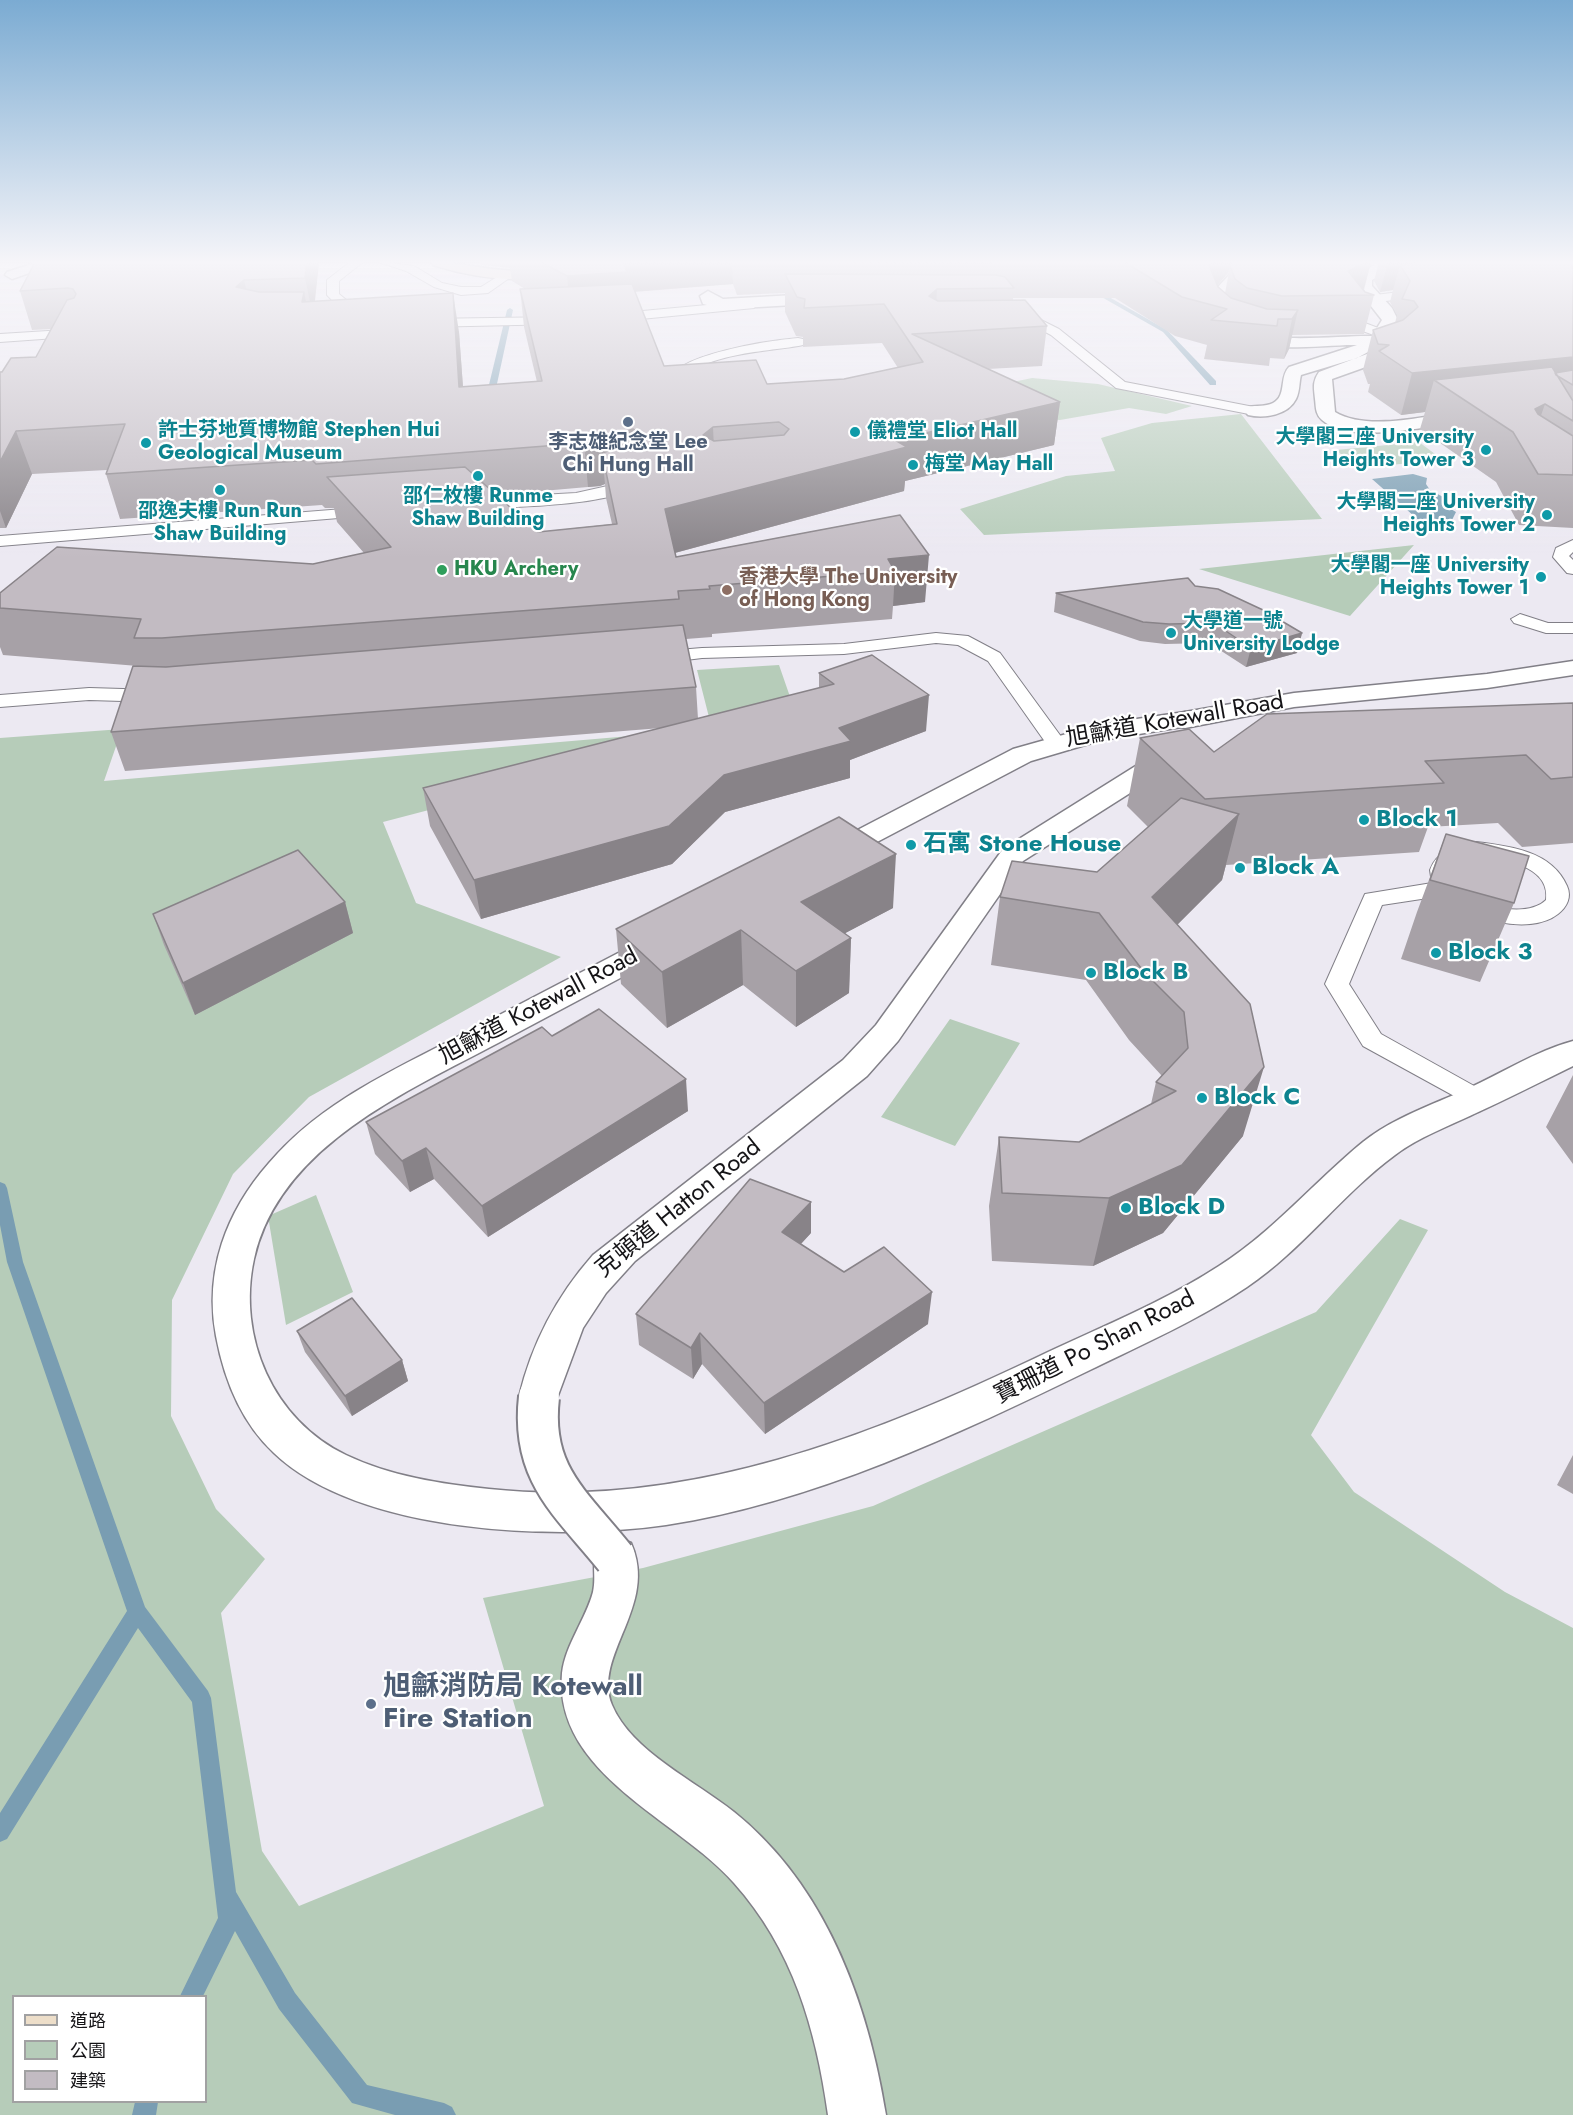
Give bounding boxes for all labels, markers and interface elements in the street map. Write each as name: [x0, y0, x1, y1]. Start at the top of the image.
marker: 李志雄紀念堂 Lee Chi Hung Hall: [621, 415, 635, 429]
place label: 許士芬地質博物館 Stephen Hui Geological Museum: [158, 419, 440, 466]
place label: 儀禮堂 Eliot Hall: [867, 420, 1017, 444]
marker: 儀禮堂 Eliot Hall: [848, 425, 862, 439]
place label: 大學閣三座 University Heights Tower 3: [1276, 426, 1474, 473]
place label: 李志雄紀念堂 Lee Chi Hung Hall: [548, 431, 708, 478]
marker: 許士芬地質博物館 Stephen Hui Geological Museum: [139, 436, 153, 450]
marker: 大學閣三座 University Heights Tower 3: [1479, 443, 1493, 457]
place label: 梅堂 May Hall: [925, 453, 1053, 477]
marker: 梅堂 May Hall: [906, 458, 920, 472]
marker: 邵仁枚樓 Runme Shaw Building: [471, 469, 485, 483]
marker: 邵逸夫樓 Run Run Shaw Building: [213, 483, 227, 497]
place label: 邵仁枚樓 Runme Shaw Building: [403, 485, 553, 532]
place label: 大學閣二座 University Heights Tower 2: [1337, 491, 1535, 538]
place label: 邵逸夫樓 Run Run Shaw Building: [138, 500, 302, 547]
marker: 大學閣二座 University Heights Tower 2: [1540, 508, 1554, 522]
place label: 大學閣一座 University Heights Tower 1: [1331, 554, 1529, 601]
place label: HKU Archery: [454, 558, 578, 582]
marker: HKU Archery: [435, 563, 449, 577]
place label: 香港大學 The University of Hong Kong: [739, 566, 957, 613]
marker: 大學閣一座 University Heights Tower 1: [1534, 570, 1548, 584]
marker: 香港大學 The University of Hong Kong: [720, 583, 734, 597]
place label: 大學道一號 University Lodge: [1183, 610, 1340, 657]
marker: 大學道一號 University Lodge: [1164, 626, 1178, 640]
street label: 旭龢道 Kotewall Road: [1064, 688, 1286, 754]
place label: Block 1: [1376, 806, 1458, 834]
marker: Block 1: [1357, 813, 1371, 827]
place label: 石寓 Stone House: [923, 831, 1121, 859]
marker: 石寓 Stone House: [904, 838, 918, 852]
place label: Block A: [1252, 854, 1339, 882]
marker: Block A: [1233, 861, 1247, 875]
place label: Block 3: [1448, 939, 1532, 967]
street label: 旭龢道 Kotewall Road: [435, 942, 643, 1072]
marker: Block 3: [1429, 946, 1443, 960]
place label: Block B: [1103, 959, 1188, 987]
marker: Block B: [1084, 966, 1098, 980]
place label: Block C: [1214, 1084, 1300, 1112]
marker: Block C: [1195, 1091, 1209, 1105]
street label: 克頓道 Hatton Road: [591, 1134, 767, 1284]
place label: Block D: [1138, 1194, 1225, 1222]
marker: Block D: [1119, 1201, 1133, 1215]
street label: 寶珊道 Po Shan Road: [990, 1285, 1200, 1411]
place label: 旭龢消防局 Kotewall Fire Station: [383, 1671, 643, 1737]
marker: 旭龢消防局 Kotewall Fire Station: [364, 1697, 378, 1711]
legend: [12, 1995, 207, 2103]
text: 道路: [70, 2008, 106, 2034]
text: 公園: [70, 2038, 106, 2064]
text: 建築: [70, 2068, 106, 2094]

